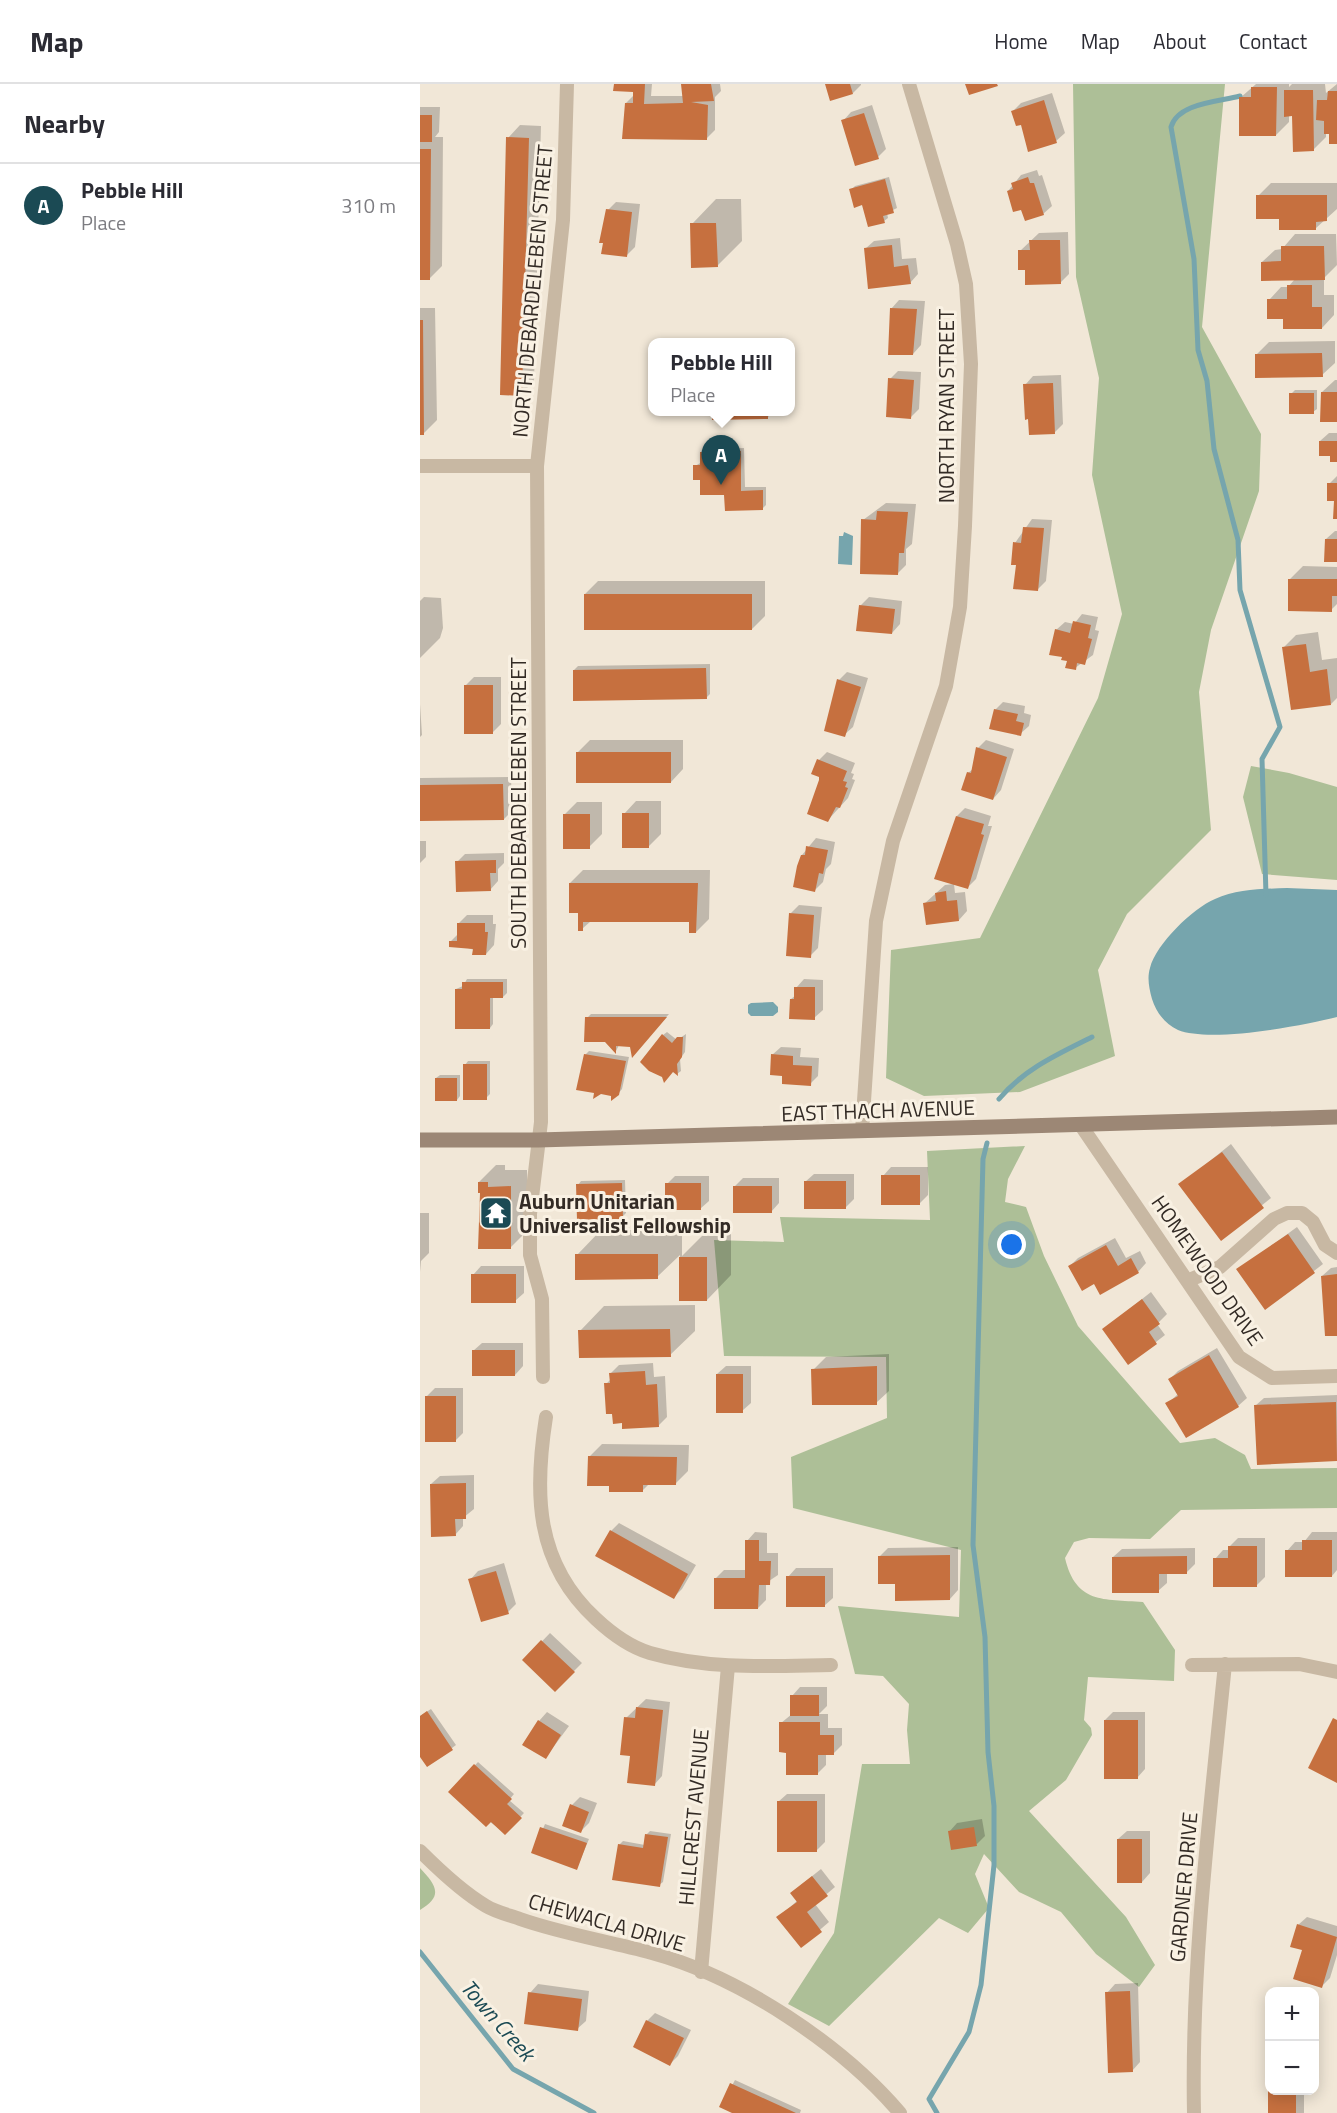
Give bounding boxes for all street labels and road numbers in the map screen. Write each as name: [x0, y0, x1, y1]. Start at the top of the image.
street label: NORTH DEBARDELEBEN STREET: [503, 143, 561, 439]
street label: NORTH RYAN STREET: [930, 309, 962, 503]
street label: SOUTH DEBARDELEBEN STREET: [502, 657, 534, 949]
street label: EAST THACH AVENUE: [781, 1091, 975, 1129]
street label: HOMEWOOD DRIVE: [1144, 1188, 1272, 1352]
street label: HILLCREST AVENUE: [669, 1727, 717, 1907]
street label: GARDNER DRIVE: [1160, 1811, 1206, 1963]
street label: CHEWACLA DRIVE: [525, 1884, 689, 1960]

